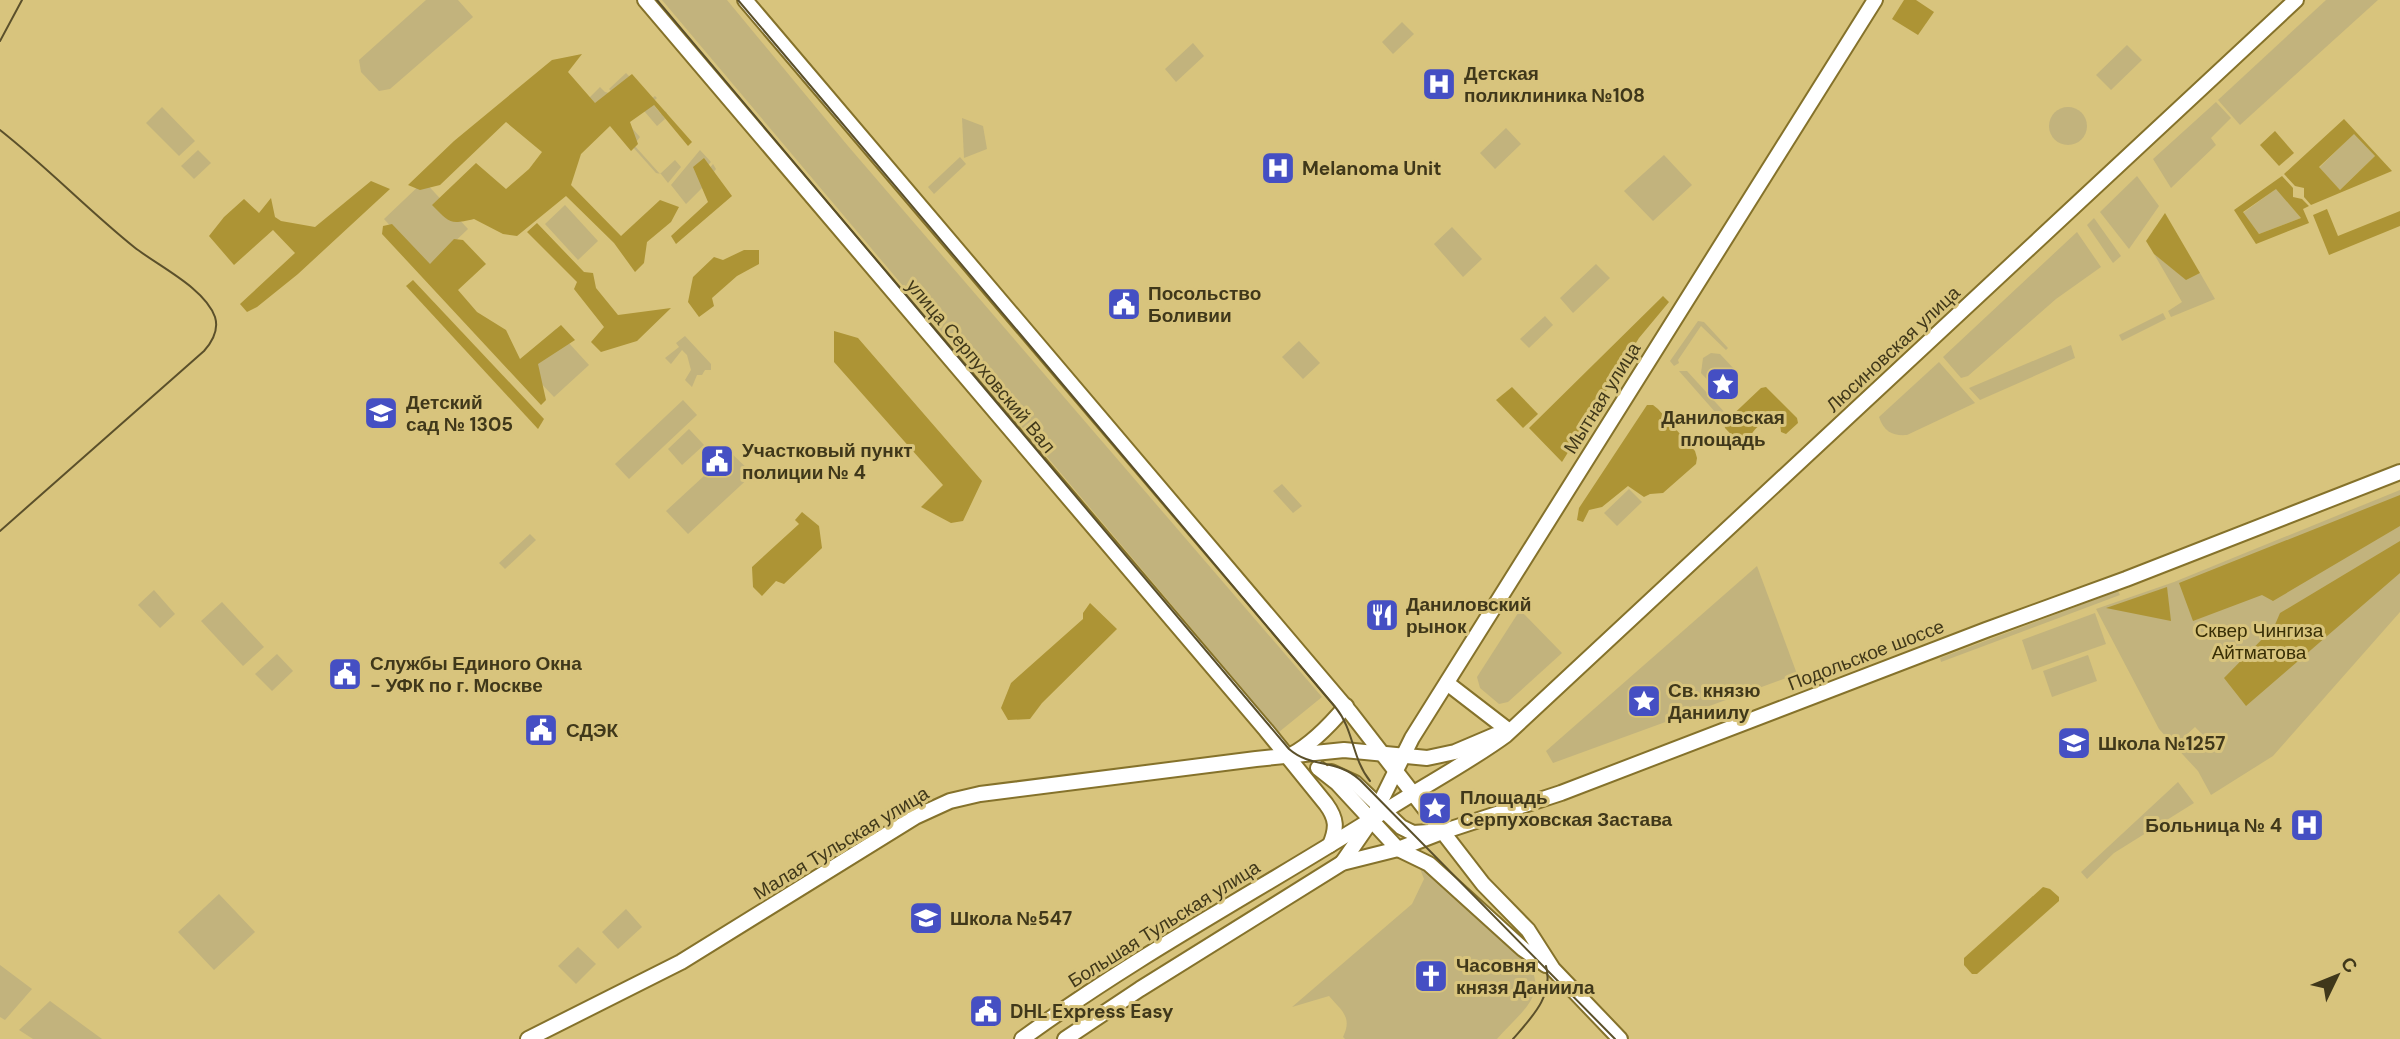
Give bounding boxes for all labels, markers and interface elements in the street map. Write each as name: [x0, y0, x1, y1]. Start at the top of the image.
place label: Детская поликлиника №108: [1464, 61, 1645, 108]
hospital icon: Детская поликлиника №108: [1420, 65, 1458, 103]
hospital icon: Melanoma Unit: [1259, 149, 1297, 187]
place label: Melanoma Unit: [1302, 156, 1441, 181]
street label: улица Серпуховский Вал: [901, 274, 1061, 458]
street label: Люсиновская улица: [1821, 280, 1966, 418]
place label: Посольство Боливии: [1148, 281, 1261, 328]
public building icon: Посольство Боливии: [1105, 285, 1143, 323]
street label: Мытная улица: [1558, 337, 1646, 458]
place icon: Даниловская площадь: [1704, 365, 1742, 403]
place label: Детский сад № 1305: [406, 390, 513, 437]
school or university icon: Детский сад № 1305: [362, 394, 400, 432]
place label: Даниловская площадь: [1661, 405, 1785, 452]
place label: Участковый пункт полиции № 4: [742, 438, 913, 485]
public building icon: Участковый пункт полиции № 4: [698, 442, 736, 480]
place label: Даниловский рынок: [1406, 592, 1531, 639]
restaurant icon: Даниловский рынок: [1363, 596, 1401, 634]
street label: Подольское шоссе: [1784, 614, 1948, 696]
park label: Сквер Чингиза Айтматова: [2195, 618, 2324, 665]
place label: Службы Единого Окна - УФК по г. Москве: [370, 651, 582, 698]
public building icon: Службы Единого Окна - УФК по г. Москве: [326, 655, 364, 693]
place label: Св. князю Даниилу: [1668, 678, 1760, 725]
place icon: Св. князю Даниилу: [1625, 682, 1663, 720]
public building icon: СДЭК: [522, 711, 560, 749]
place label: СДЭК: [566, 718, 619, 743]
school or university icon: Школа №1257: [2055, 724, 2093, 762]
place label: Школа №1257: [2098, 731, 2226, 756]
street label: Малая Тульская улица: [749, 780, 934, 905]
place label: Площадь Серпуховская Застава: [1460, 785, 1673, 832]
place icon: Площадь Серпуховская Застава: [1416, 789, 1454, 827]
hospital icon: Больница № 4: [2288, 806, 2326, 844]
place label: Больница № 4: [2145, 813, 2282, 838]
street label: Большая Тульская улица: [1063, 854, 1265, 993]
school or university icon: Школа №547: [907, 899, 945, 937]
place label: Школа №547: [950, 906, 1072, 931]
north arrow: [2302, 941, 2372, 1011]
text: С: [2335, 951, 2363, 978]
place label: Часовня князя Даниила: [1456, 953, 1595, 1000]
church icon: Часовня князя Даниила: [1412, 957, 1450, 995]
public building icon: DHL Express Easy: [967, 992, 1005, 1030]
place label: DHL Express Easy: [1010, 999, 1174, 1024]

